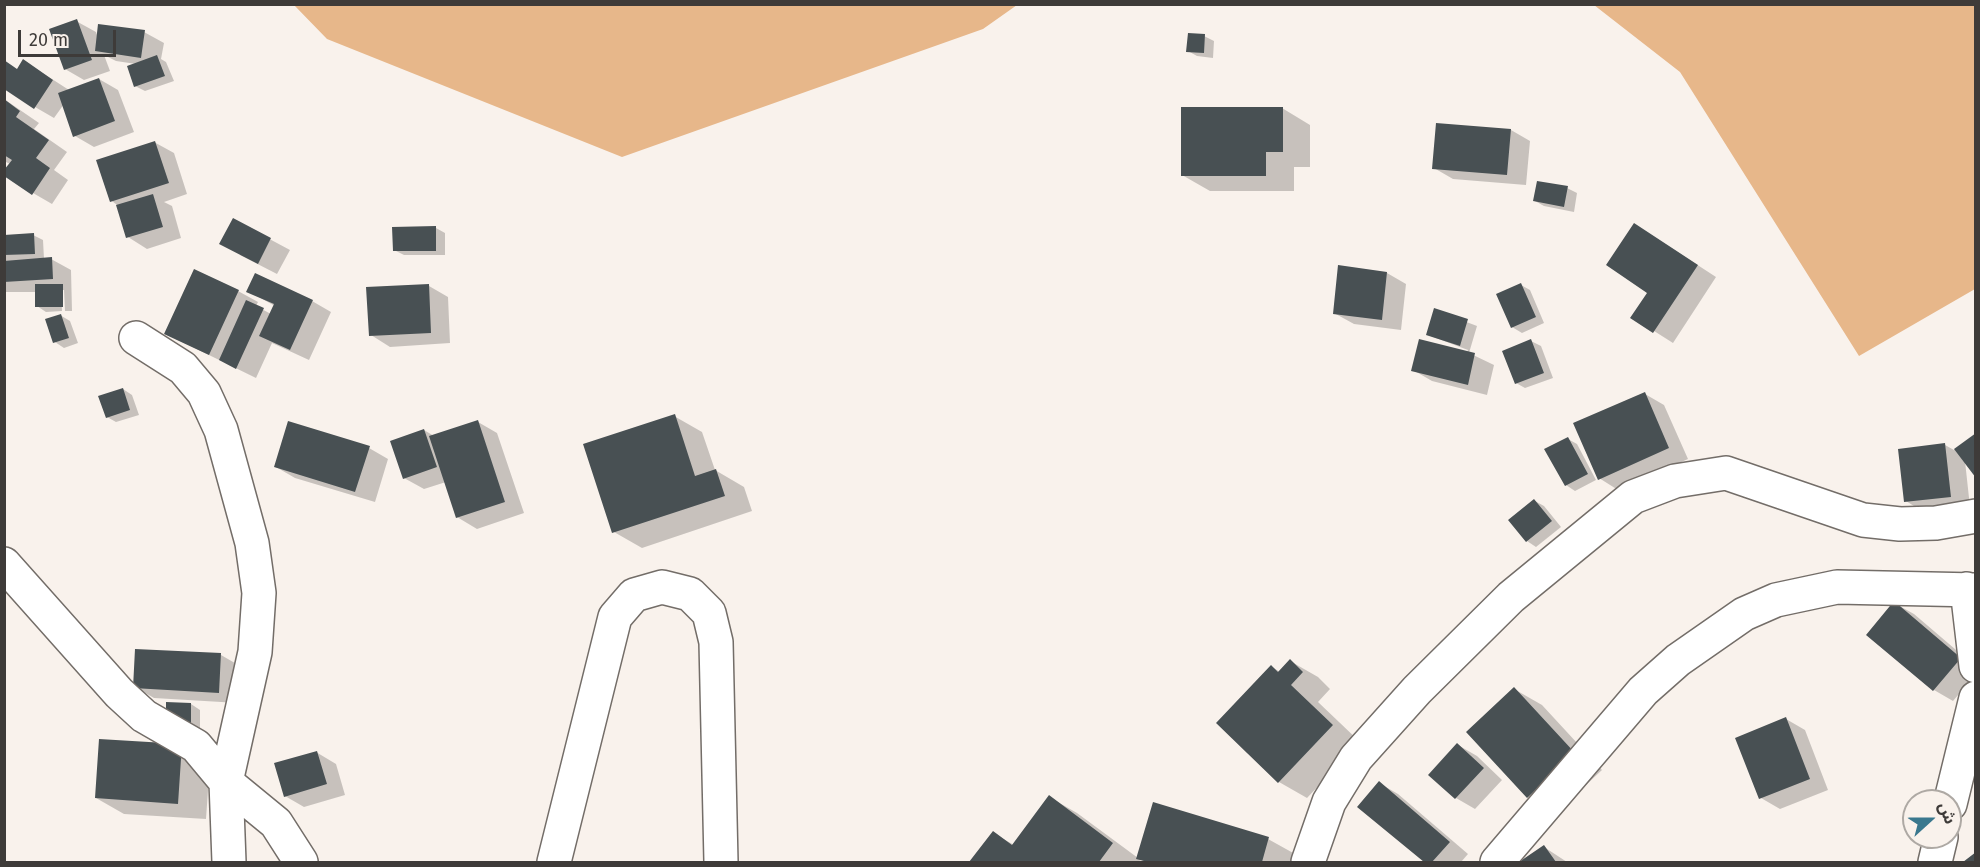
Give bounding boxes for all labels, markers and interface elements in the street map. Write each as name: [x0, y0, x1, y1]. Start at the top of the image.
scale bar: [21, 18, 118, 56]
text: 20 m: [29, 29, 68, 51]
north arrow: [1902, 789, 1962, 849]
text: ش: [1935, 799, 1960, 827]

